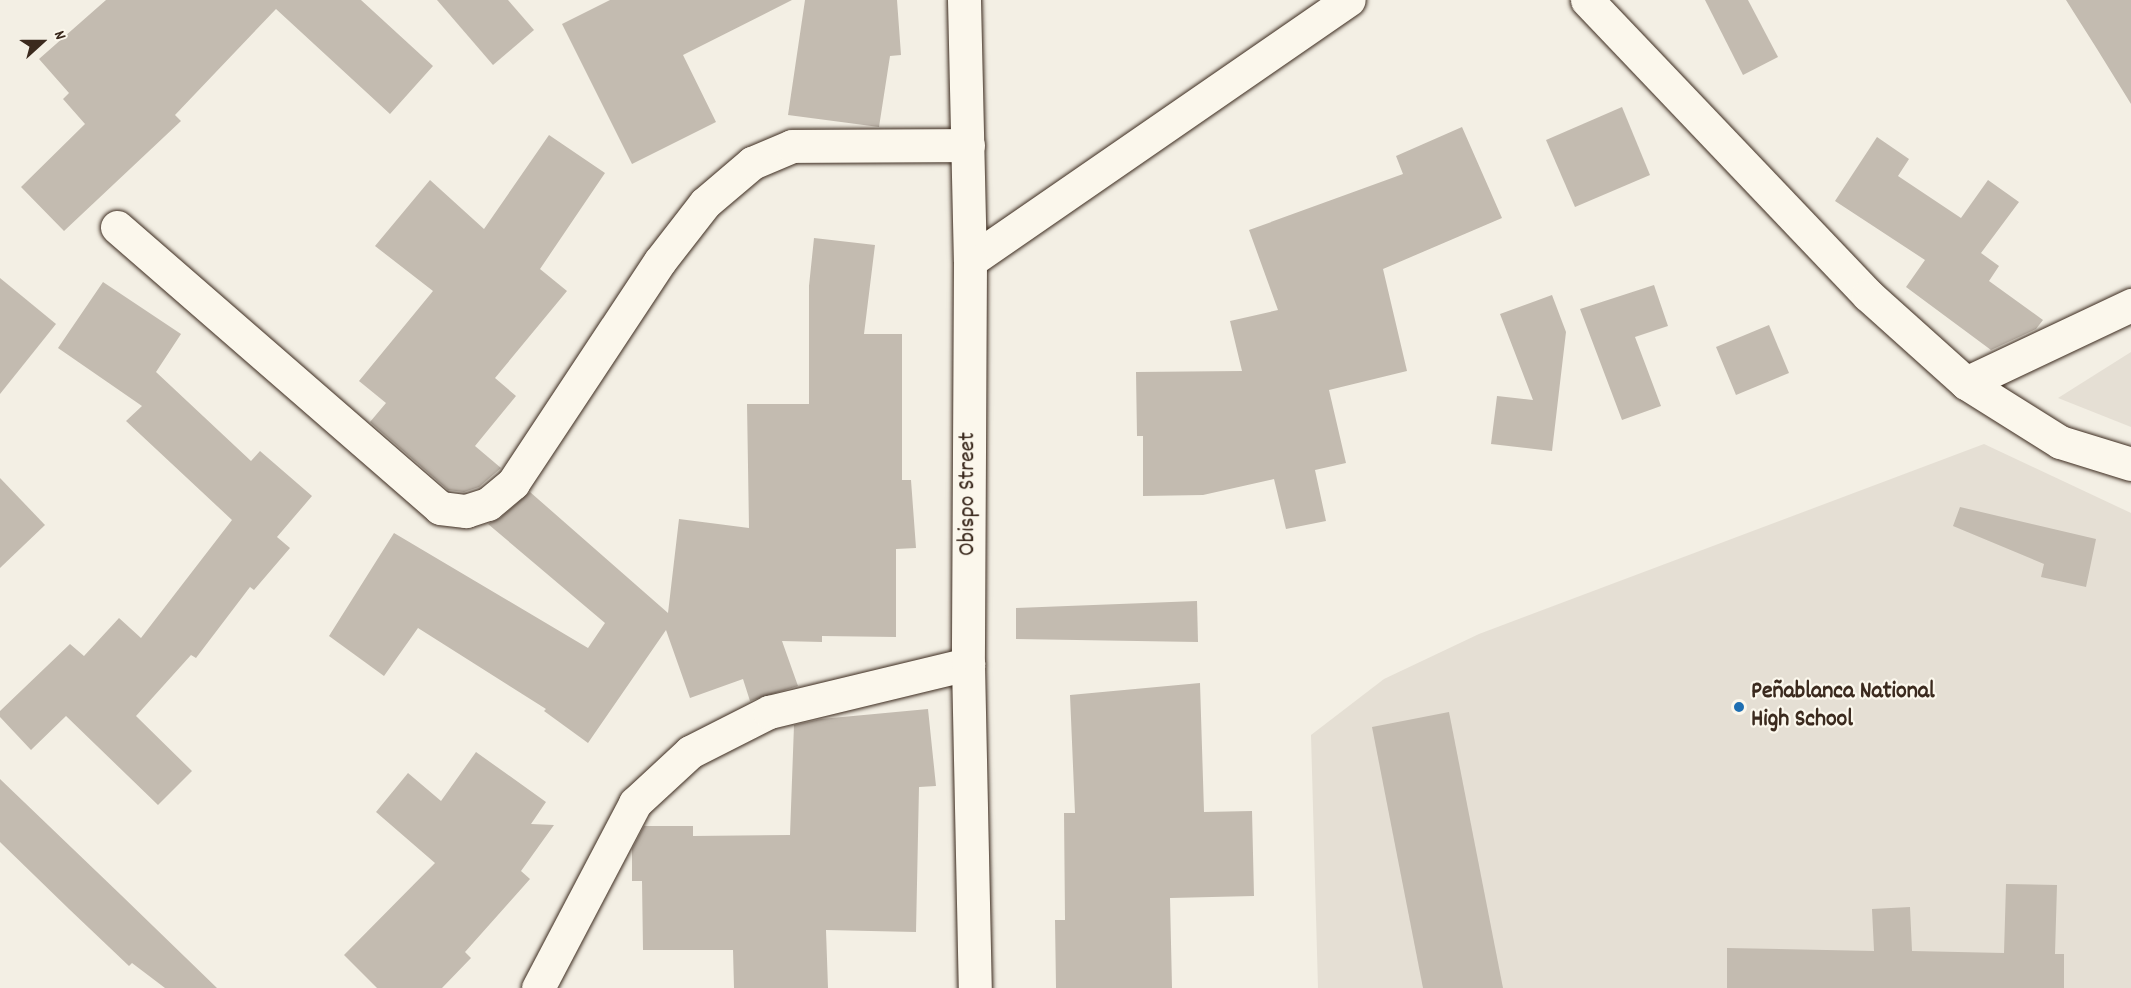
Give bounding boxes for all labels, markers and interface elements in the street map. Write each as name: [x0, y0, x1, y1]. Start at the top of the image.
north arrow: [12, 12, 72, 72]
text: N: [47, 28, 71, 43]
street label: Obispo Street: [955, 432, 983, 556]
place label: Peñablanca National High School: [1751, 679, 1935, 735]
marker: Peñablanca National High School: [1732, 700, 1746, 714]

